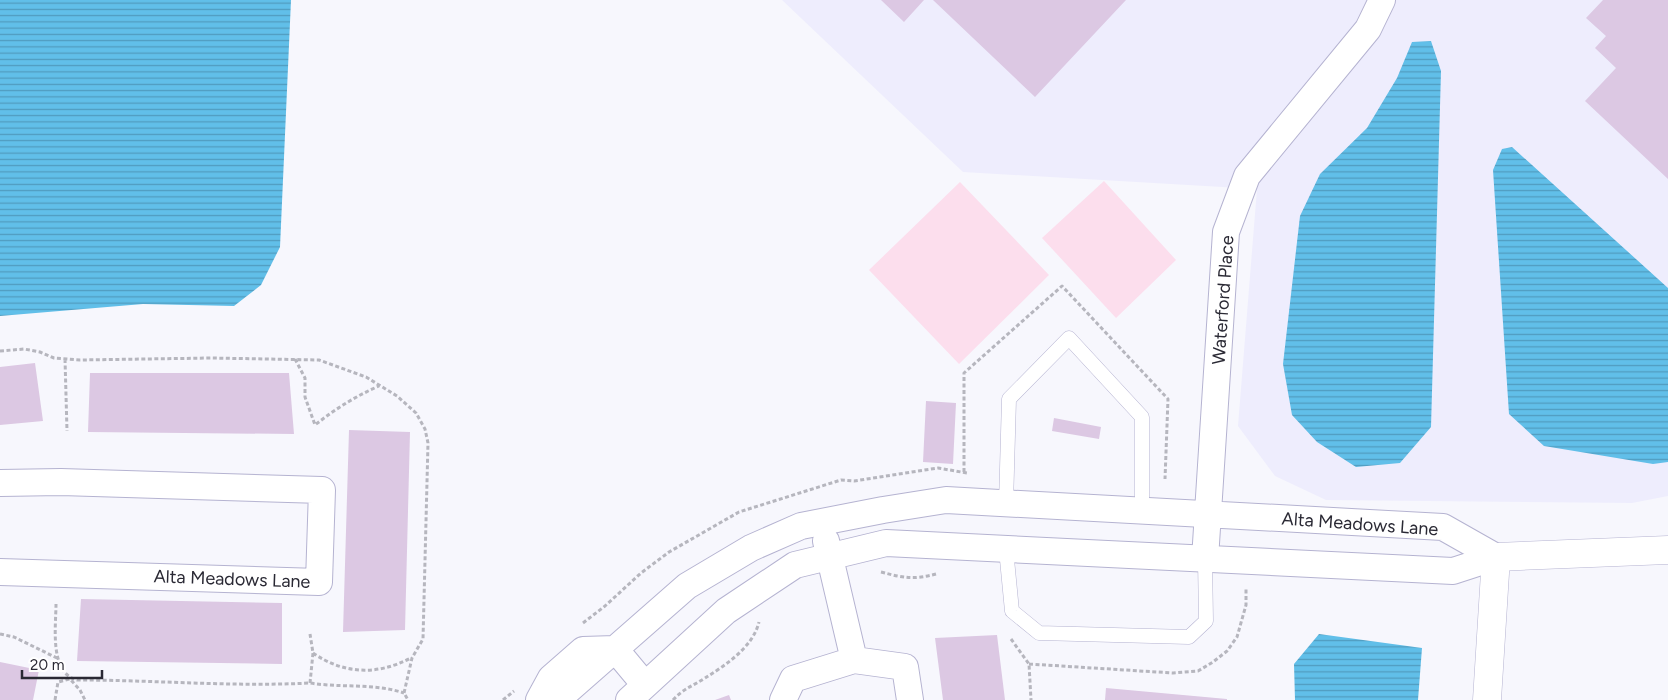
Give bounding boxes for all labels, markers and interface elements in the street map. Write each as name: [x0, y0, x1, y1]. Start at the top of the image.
street label: Waterford Place: [1208, 234, 1239, 365]
street label: Alta Meadows Lane: [1281, 508, 1439, 540]
street label: Alta Meadows Lane: [153, 565, 311, 593]
scale bar: [22, 648, 102, 680]
text: 20 m: [30, 656, 64, 674]

